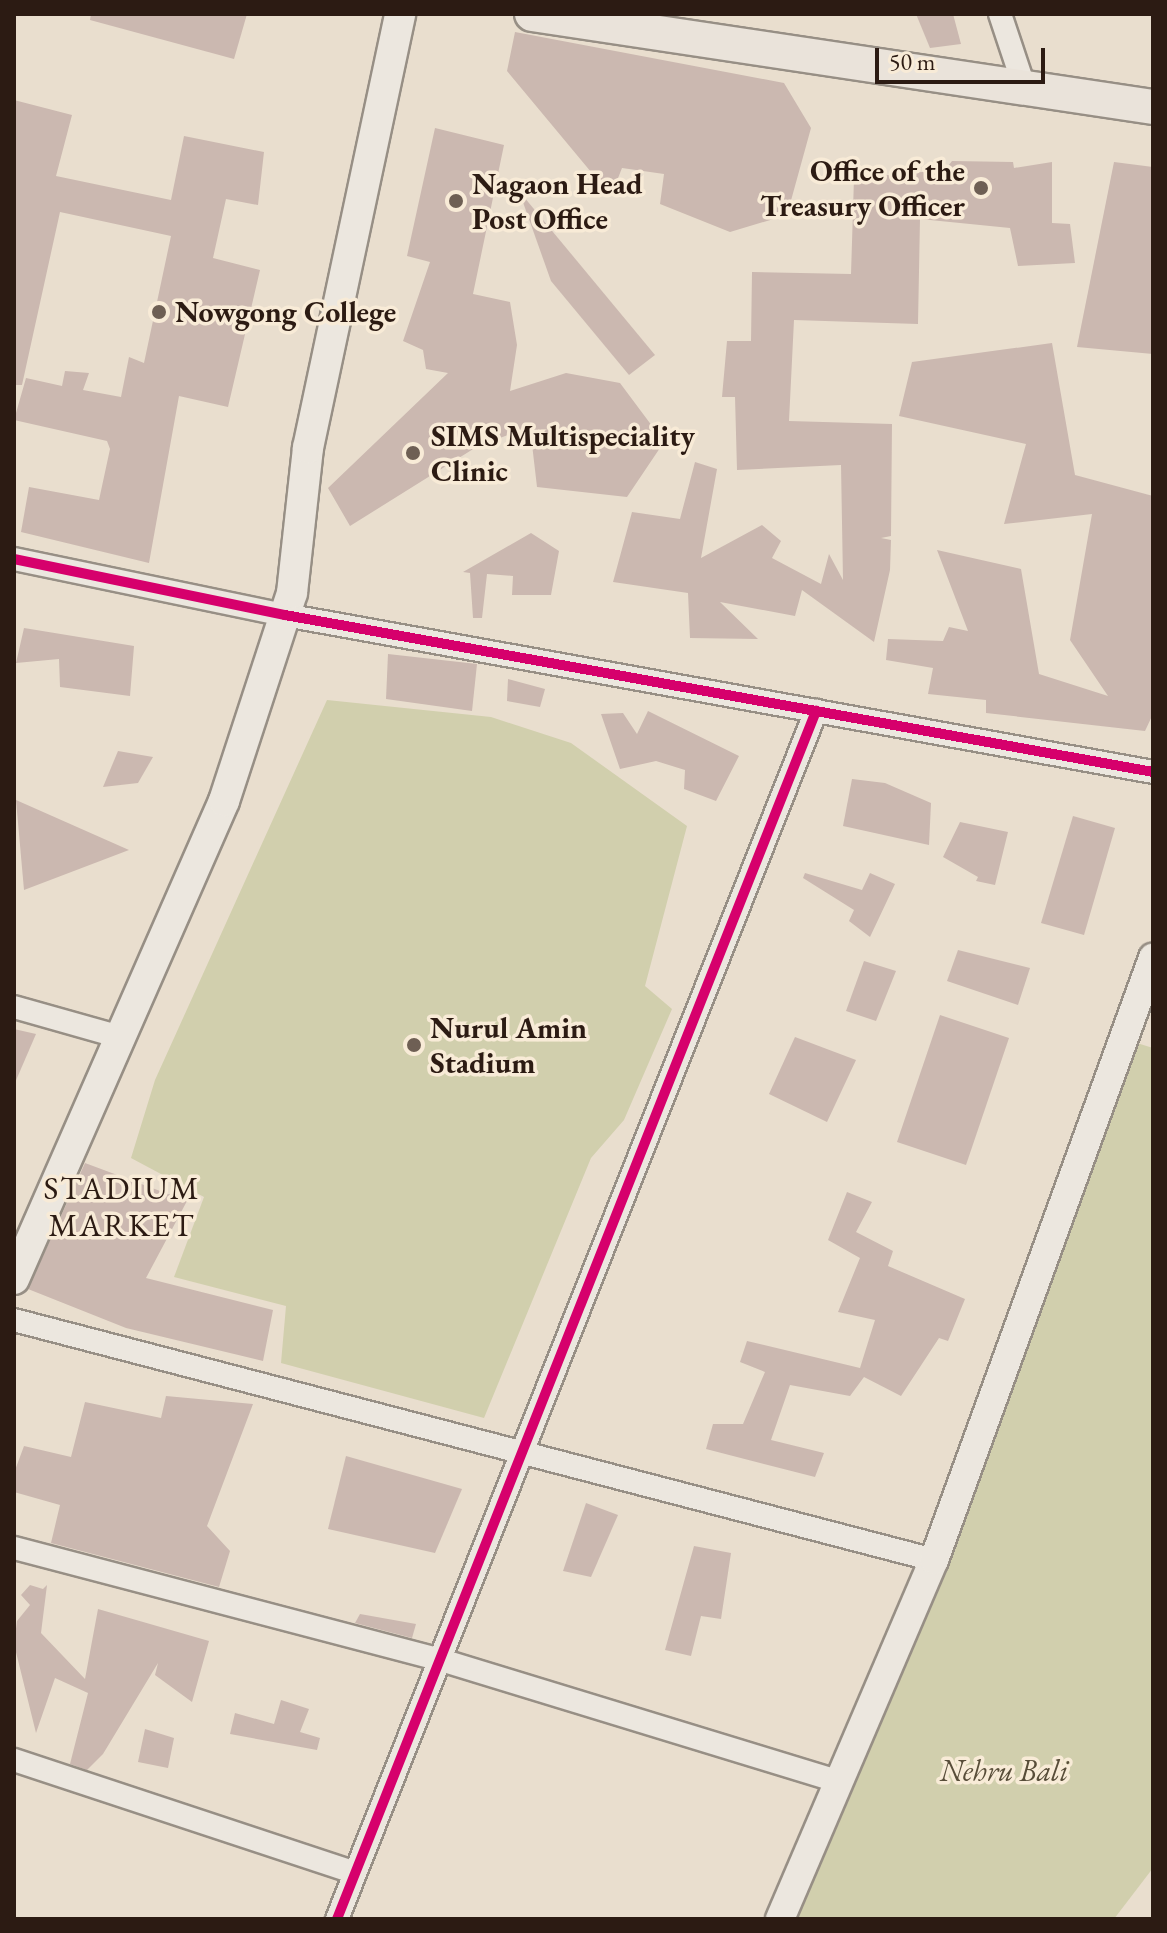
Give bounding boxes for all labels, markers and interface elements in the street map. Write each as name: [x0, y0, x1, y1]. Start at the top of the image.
scale bar: [879, 32, 1049, 82]
text: 50 m: [889, 46, 936, 77]
place label: Office of the Treasury Officer: [760, 153, 965, 224]
place label: Nagaon Head Post Office: [472, 166, 643, 236]
marker: Office of the Treasury Officer: [972, 179, 990, 197]
marker: Nagaon Head Post Office: [447, 192, 465, 210]
place label: Nowgong College: [175, 294, 396, 330]
marker: Nowgong College: [150, 303, 168, 321]
place label: SIMS Multispeciality Clinic: [431, 418, 695, 488]
marker: SIMS Multispeciality Clinic: [402, 442, 424, 464]
place label: Nurul Amin Stadium: [430, 1010, 587, 1080]
marker: Nurul Amin Stadium: [405, 1036, 423, 1054]
district label: STADIUM MARKET: [43, 1170, 201, 1245]
park label: Nehru Bali: [940, 1753, 1068, 1789]

